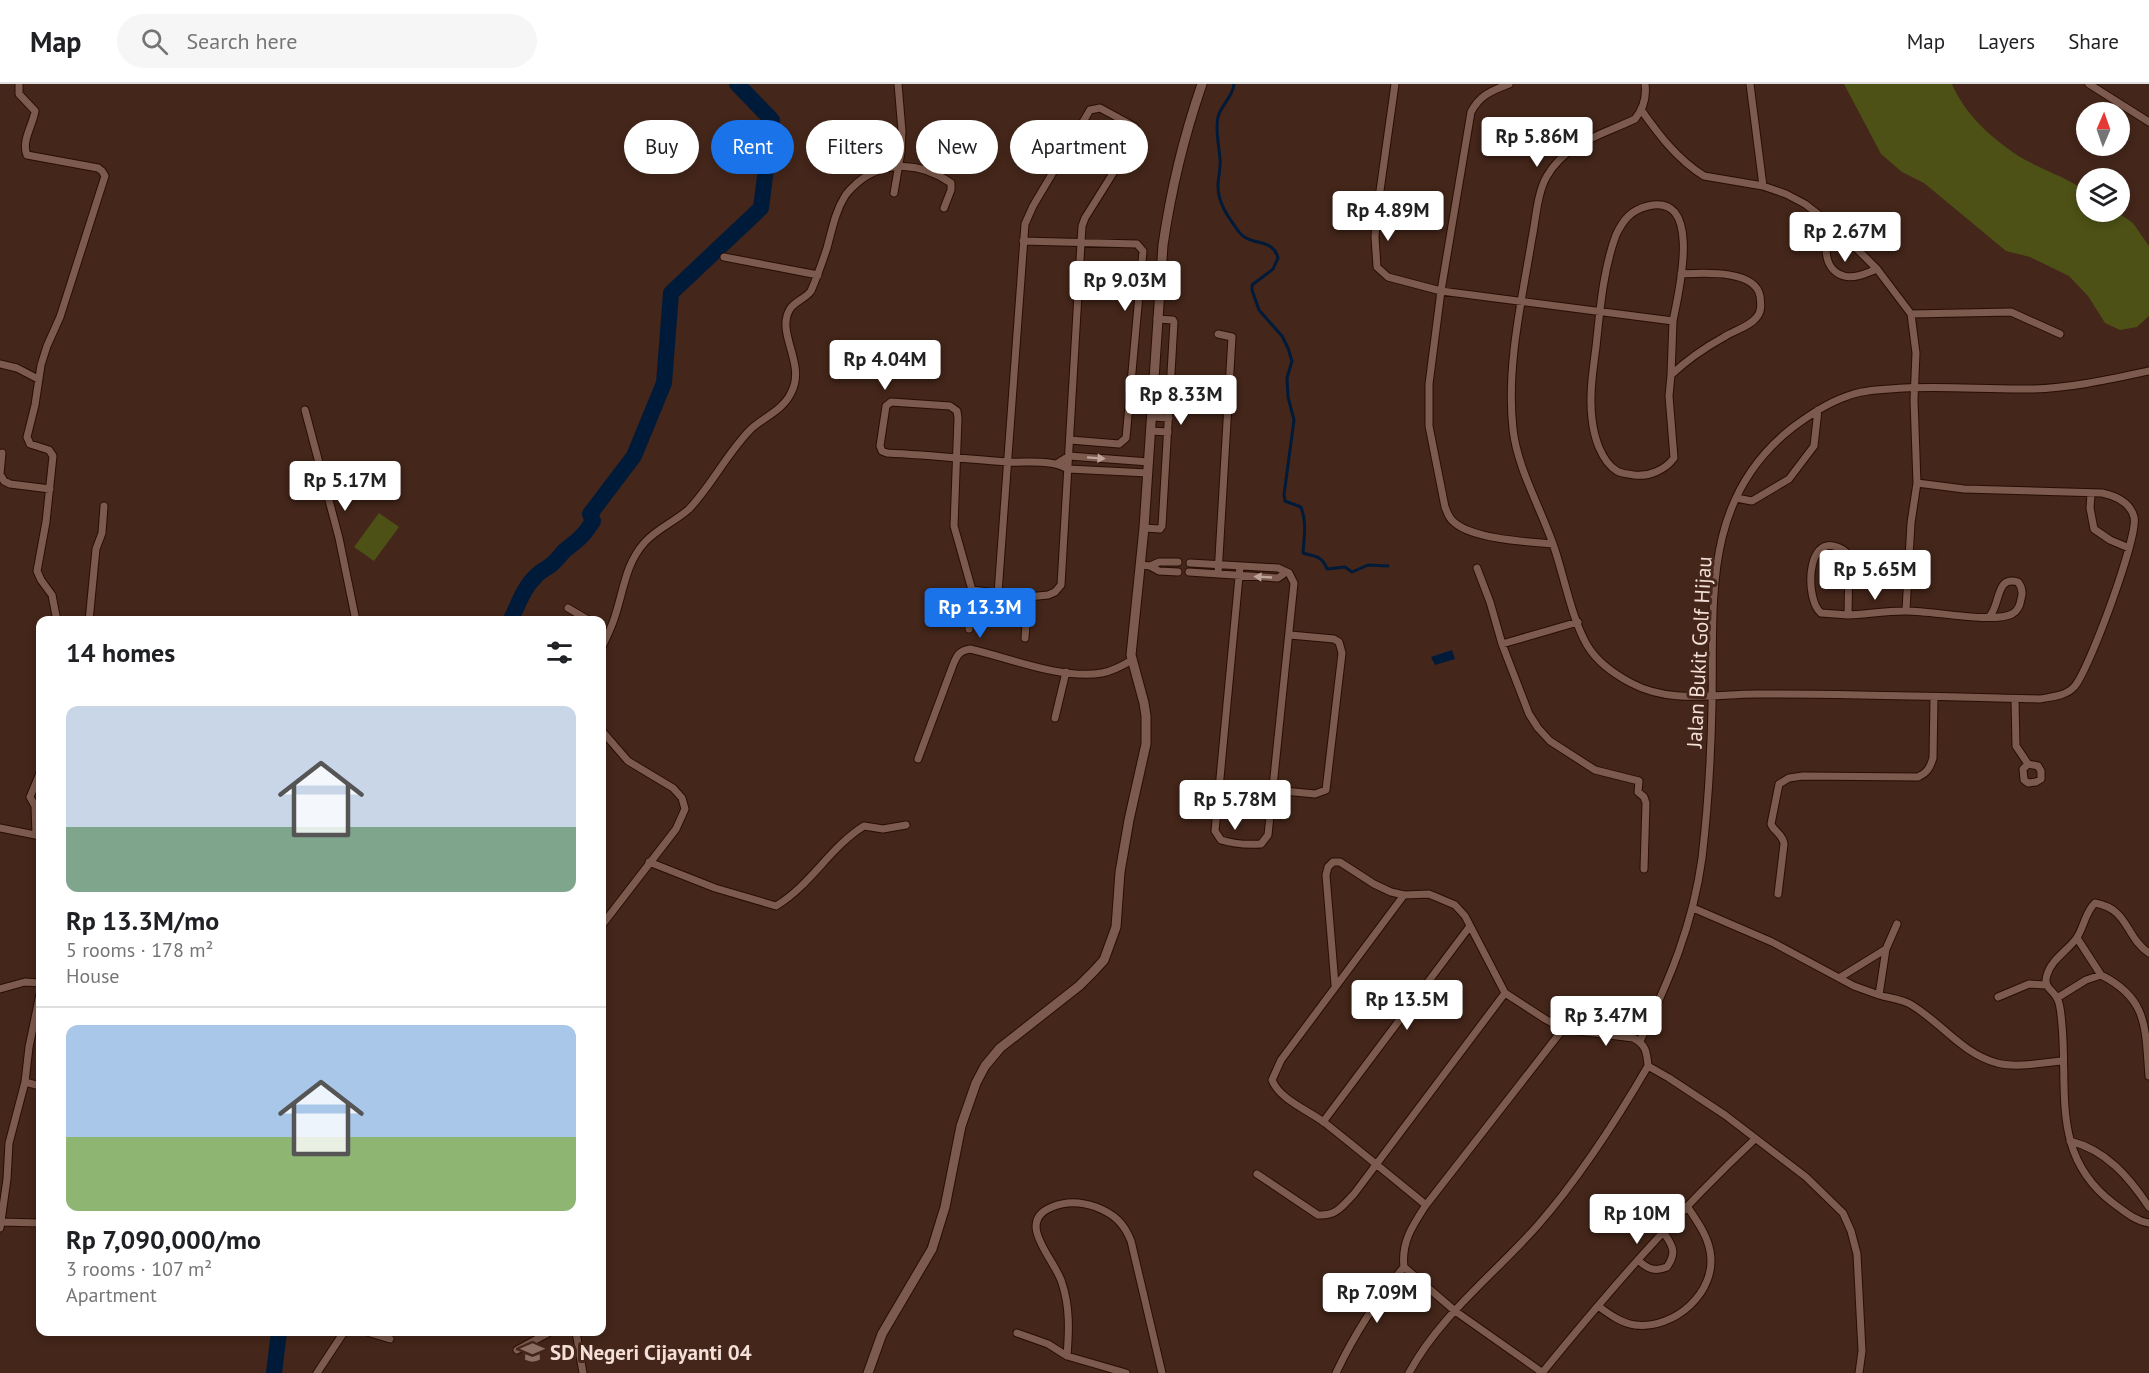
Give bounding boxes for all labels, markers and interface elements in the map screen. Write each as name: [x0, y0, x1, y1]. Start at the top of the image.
search box: [117, 14, 537, 68]
text: Map: [30, 23, 81, 60]
icon: search: [138, 25, 171, 58]
text: Search here: [186, 27, 297, 55]
text: Map: [1907, 28, 1945, 55]
text: Layers: [1978, 28, 2035, 55]
text: Share: [2068, 28, 2119, 55]
north arrow: [2076, 102, 2130, 156]
map controls: [2076, 102, 2130, 222]
pin: Rp 5.86M: [1475, 117, 1599, 168]
chip: Buy: [624, 120, 699, 174]
chip: Rent: [711, 120, 794, 174]
chip: Filters: [806, 120, 904, 174]
chip: New: [916, 120, 998, 174]
chip: Apartment: [1010, 120, 1148, 174]
text: Rp 5.86M: [1496, 123, 1578, 149]
button: layers: [2076, 168, 2130, 222]
pin: Rp 4.89M: [1326, 191, 1450, 242]
text: Rp 4.89M: [1347, 197, 1429, 223]
pin: Rp 2.67M: [1783, 212, 1907, 263]
text: Rp 2.67M: [1804, 218, 1886, 244]
pin: Rp 9.03M: [1063, 261, 1187, 312]
text: Rp 9.03M: [1084, 267, 1166, 293]
pin: Rp 4.04M: [823, 340, 947, 391]
text: Rp 4.04M: [844, 346, 926, 372]
pin: Rp 8.33M: [1119, 375, 1243, 426]
text: Rp 8.33M: [1140, 381, 1222, 407]
one-way arrow: [1086, 453, 1105, 463]
pin: Rp 5.17M: [283, 461, 407, 512]
text: Rp 5.17M: [304, 467, 386, 493]
pin: Rp 5.65M: [1813, 550, 1937, 601]
street label: Jalan Bukit Golf Hijau: [1680, 556, 1718, 749]
text: Rp 5.65M: [1834, 556, 1916, 582]
one-way arrow: [1253, 573, 1272, 582]
pin: Rp 13.3M: [918, 588, 1042, 639]
text: Rp 13.3M: [939, 594, 1021, 620]
text: 14 homes: [66, 636, 175, 669]
icon: filters: [543, 636, 576, 669]
icon: home: [267, 745, 375, 853]
pin: Rp 5.78M: [1173, 780, 1297, 831]
text: Rp 5.78M: [1194, 786, 1276, 812]
text: Rp 13.3M/mo: [66, 904, 219, 937]
text: 5 rooms · 178 m²: [66, 937, 213, 963]
text: House: [66, 963, 120, 989]
pin: Rp 13.5M: [1345, 980, 1469, 1031]
text: Rp 13.5M: [1366, 986, 1448, 1012]
pin: Rp 3.47M: [1544, 996, 1668, 1047]
text: Rp 3.47M: [1565, 1002, 1647, 1028]
icon: home: [267, 1064, 375, 1172]
pin: Rp 10M: [1588, 1194, 1686, 1245]
text: Rp 10M: [1604, 1200, 1670, 1226]
text: Rp 7,090,000/mo: [66, 1223, 261, 1256]
text: 3 rooms · 107 m²: [66, 1256, 212, 1282]
pin: Rp 7.09M: [1315, 1273, 1439, 1324]
text: Rp 7.09M: [1337, 1279, 1417, 1305]
text: Apartment: [66, 1282, 157, 1308]
school or university icon: SD Negeri Cijayanti 04: [519, 1339, 545, 1365]
place label: SD Negeri Cijayanti 04: [550, 1339, 752, 1366]

